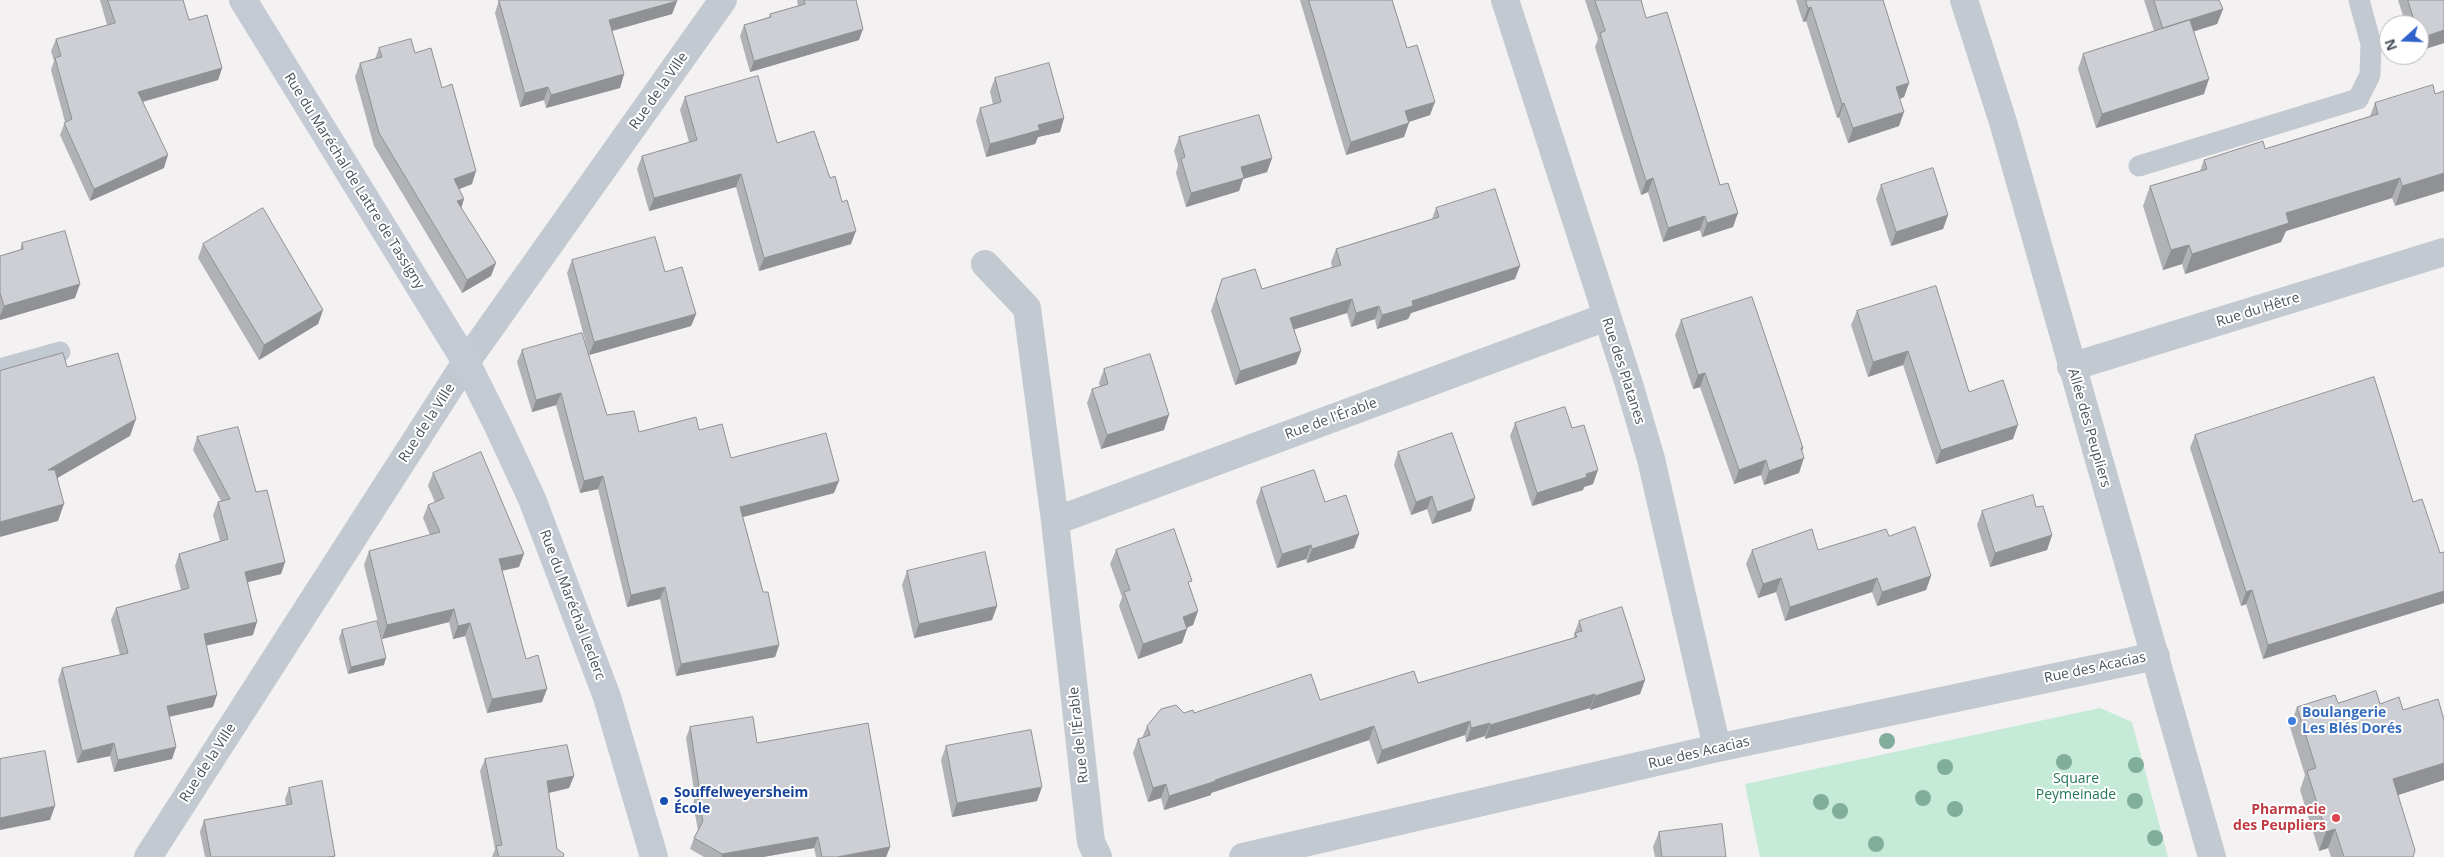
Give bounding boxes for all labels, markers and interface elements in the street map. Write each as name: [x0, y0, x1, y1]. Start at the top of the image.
north arrow: [2379, 15, 2429, 65]
text: N: [2380, 36, 2401, 54]
street label: Rue de la Ville: [626, 49, 692, 133]
street label: Rue du Maréchal de Lattre de Tassigny: [280, 70, 428, 292]
street label: Rue du Hêtre: [2214, 289, 2302, 331]
street label: Rue des Platanes: [1598, 316, 1648, 426]
street label: Allée des Peupliers: [2064, 367, 2114, 489]
street label: Rue de la Ville: [395, 380, 459, 466]
street label: Rue de l'Érable: [1283, 395, 1379, 443]
street label: Rue du Maréchal Leclerc: [536, 528, 608, 682]
street label: Rue des Acacias: [2043, 649, 2147, 687]
street label: Rue de l'Érable: [1066, 686, 1092, 784]
place label: Boulangerie Les Blés Dorés: [2302, 705, 2402, 738]
marker: Boulangerie Les Blés Dorés: [2286, 715, 2298, 727]
street label: Rue de la Ville: [176, 720, 240, 806]
street label: Rue des Acacias: [1647, 733, 1751, 773]
park label: Square Peymeinade: [2036, 771, 2116, 804]
place label: Souffelweyersheim École: [674, 785, 808, 818]
marker: Souffelweyersheim École: [658, 795, 670, 807]
place label: Pharmacie des Peupliers: [2233, 802, 2326, 834]
marker: Pharmacie des Peupliers: [2330, 812, 2342, 824]

